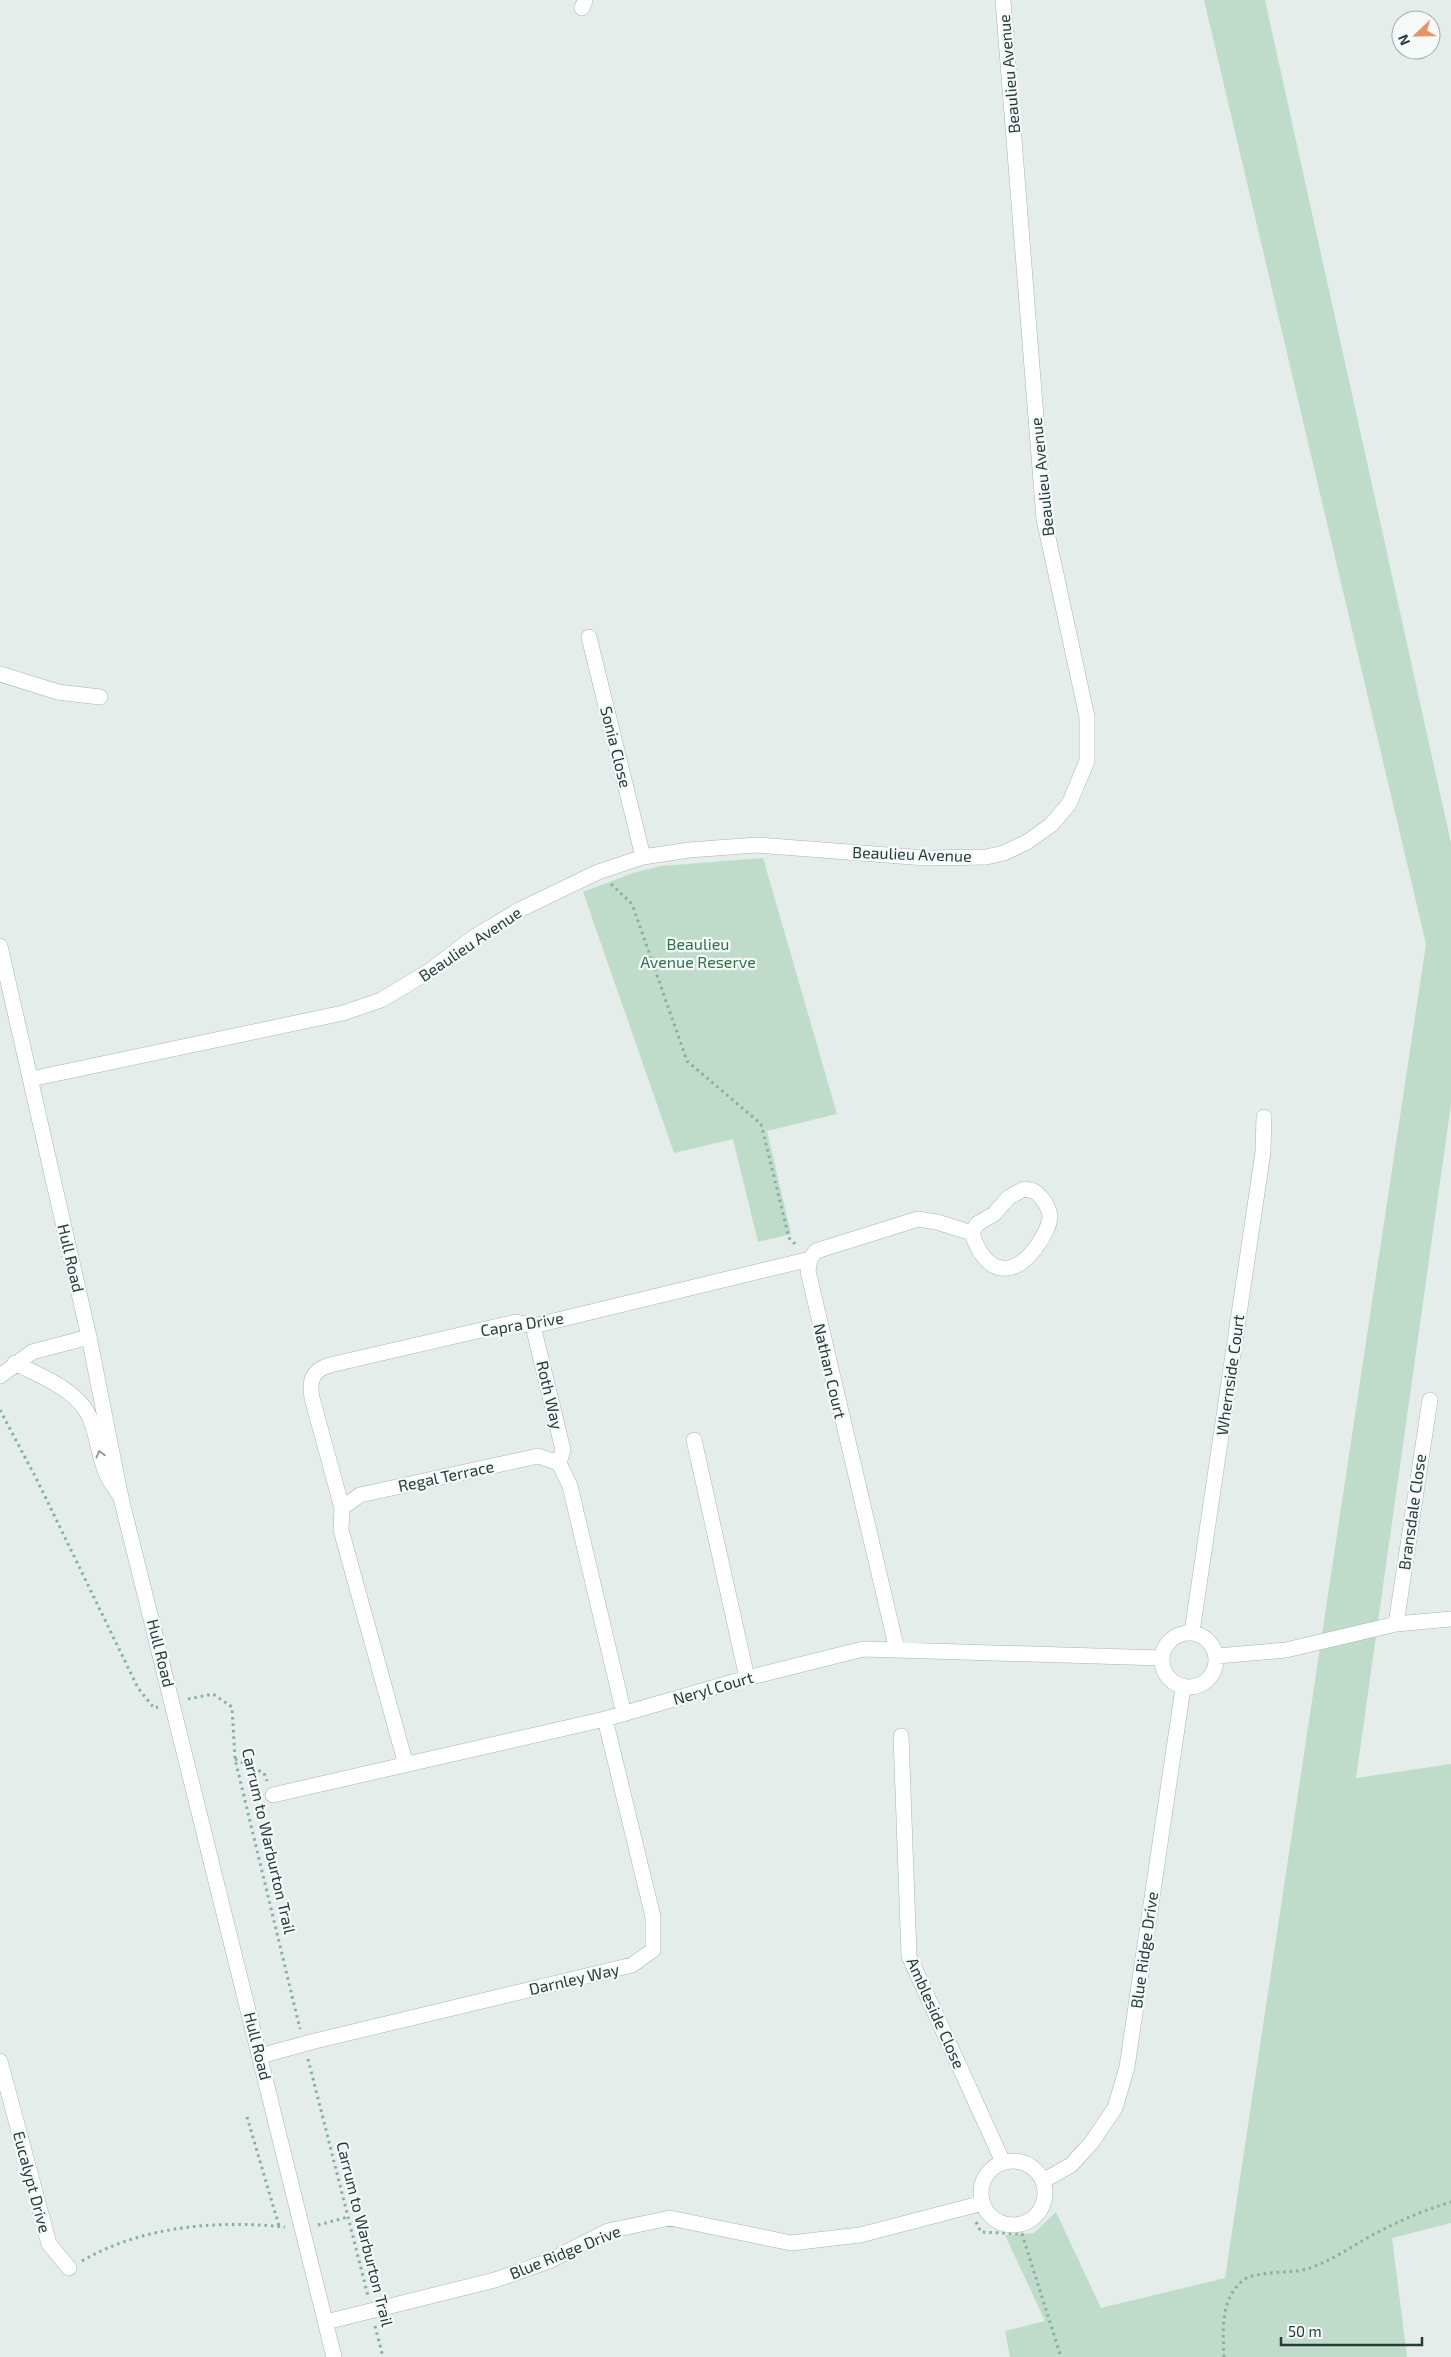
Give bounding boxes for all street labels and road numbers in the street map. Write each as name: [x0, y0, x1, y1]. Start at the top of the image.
street label: Beaulieu Avenue: [994, 14, 1023, 134]
street label: Beaulieu Avenue: [1026, 417, 1057, 538]
street label: Sonia Close: [597, 704, 636, 790]
street label: Beaulieu Avenue: [852, 842, 972, 865]
street label: Beaulieu Avenue: [415, 902, 525, 985]
street label: Hull Road: [54, 1222, 89, 1294]
street label: Capra Drive: [479, 1308, 565, 1339]
street label: Whernside Court: [1212, 1313, 1247, 1437]
street label: Nathan Court: [810, 1322, 851, 1420]
street label: Roth Way: [533, 1359, 568, 1432]
street label: Bransdale Close: [1394, 1453, 1429, 1571]
street label: Regal Terrace: [396, 1456, 496, 1495]
street label: Hull Road: [144, 1617, 179, 1689]
street label: Neryl Court: [671, 1667, 755, 1708]
street label: Carrum to Warburton Trail: [239, 1746, 300, 1936]
street label: Blue Ridge Drive: [1126, 1890, 1161, 2010]
street label: Ambleside Close: [903, 1954, 969, 2071]
street label: Darnley Way: [527, 1959, 621, 1998]
street label: Hull Road: [241, 2010, 276, 2082]
street label: Eucalypt Drive: [10, 2129, 55, 2235]
street label: Carrum to Warburton Trail: [333, 2139, 398, 2329]
street label: Blue Ridge Drive: [507, 2221, 623, 2282]

